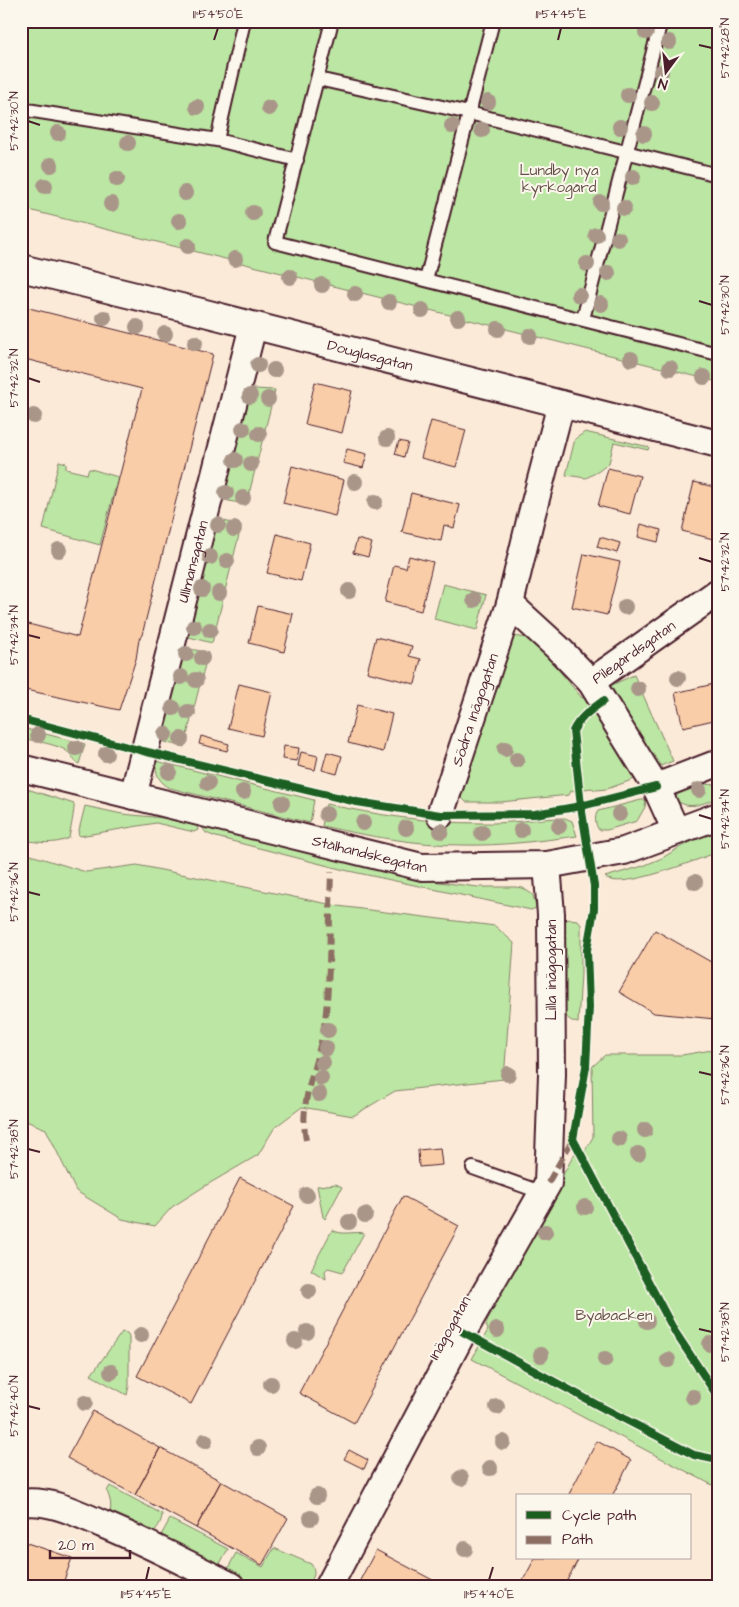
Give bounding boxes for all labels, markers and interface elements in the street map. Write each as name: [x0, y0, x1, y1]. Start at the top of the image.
text: 11°54'50"E: [193, 6, 243, 23]
text: 11°54'45"E: [536, 6, 586, 23]
text: 57°42'28"N: [717, 17, 734, 78]
north arrow: [642, 48, 692, 98]
text: N: [656, 73, 670, 94]
text: 57°42'30"N: [6, 91, 23, 151]
park label: Lundby nya kyrkogård: [519, 160, 599, 199]
text: 57°42'30"N: [717, 275, 734, 335]
street label: Douglasgatan: [325, 334, 416, 376]
text: 57°42'32"N: [6, 348, 23, 407]
street label: Ullmansgatan: [172, 518, 214, 605]
text: 57°42'32"N: [717, 532, 734, 591]
text: 57°42'34"N: [6, 604, 23, 665]
street label: Pilegårdsgatan: [588, 615, 680, 689]
street label: Södra Inägogatan: [446, 650, 504, 769]
text: 57°42'34"N: [717, 788, 734, 849]
street label: Stålhandskegatan: [310, 830, 427, 878]
text: 57°42'36"N: [6, 862, 23, 922]
street label: Lilla inägogatan: [541, 919, 563, 1021]
text: 57°42'36"N: [717, 1045, 734, 1105]
text: 57°42'38"N: [6, 1119, 23, 1179]
street label: Inägogatan: [424, 1292, 477, 1364]
text: 57°42'38"N: [717, 1302, 734, 1362]
park label: Byabacken: [576, 1305, 653, 1327]
text: 57°42'40"N: [6, 1375, 23, 1437]
legend: [516, 1494, 692, 1560]
text: Cycle path: [562, 1505, 637, 1527]
scale bar: [50, 1527, 130, 1559]
text: Path: [562, 1529, 593, 1550]
text: 20 m: [58, 1535, 94, 1556]
text: 11°54'45"E: [121, 1586, 171, 1603]
text: 11°54'40"E: [464, 1586, 514, 1603]

